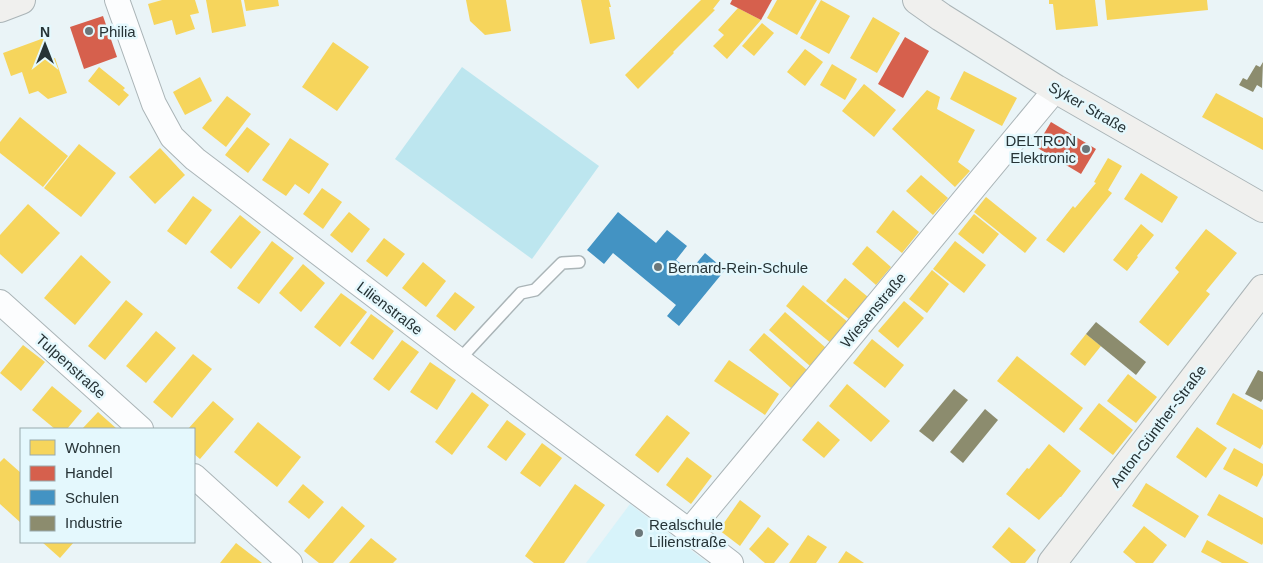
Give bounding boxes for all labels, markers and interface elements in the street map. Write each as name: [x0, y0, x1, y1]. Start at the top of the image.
north arrow: [20, 20, 70, 70]
place label: Philia: [99, 23, 136, 40]
text: N: [40, 24, 50, 40]
marker: Philia: [83, 25, 95, 37]
street label: Syker Straße: [1046, 78, 1130, 136]
place label: DELTRON Elektronic: [1005, 132, 1077, 166]
marker: DELTRON Elektronic: [1080, 143, 1092, 155]
place label: Bernard-Rein-Schule: [668, 259, 808, 276]
marker: Bernard-Rein-Schule: [652, 261, 664, 273]
street label: Wiesenstraße: [837, 269, 909, 351]
street label: Lilienstraße: [354, 278, 426, 338]
street label: Tulpenstraße: [33, 330, 109, 402]
street label: Anton-Günther-Straße: [1107, 362, 1209, 490]
legend: [20, 428, 195, 543]
text: Wohnen: [65, 439, 121, 456]
text: Handel: [65, 464, 113, 481]
text: Schulen: [65, 489, 119, 506]
text: Industrie: [65, 514, 123, 531]
place label: Realschule Lilienstraße: [649, 516, 727, 550]
marker: Realschule Lilienstraße: [633, 527, 645, 539]

